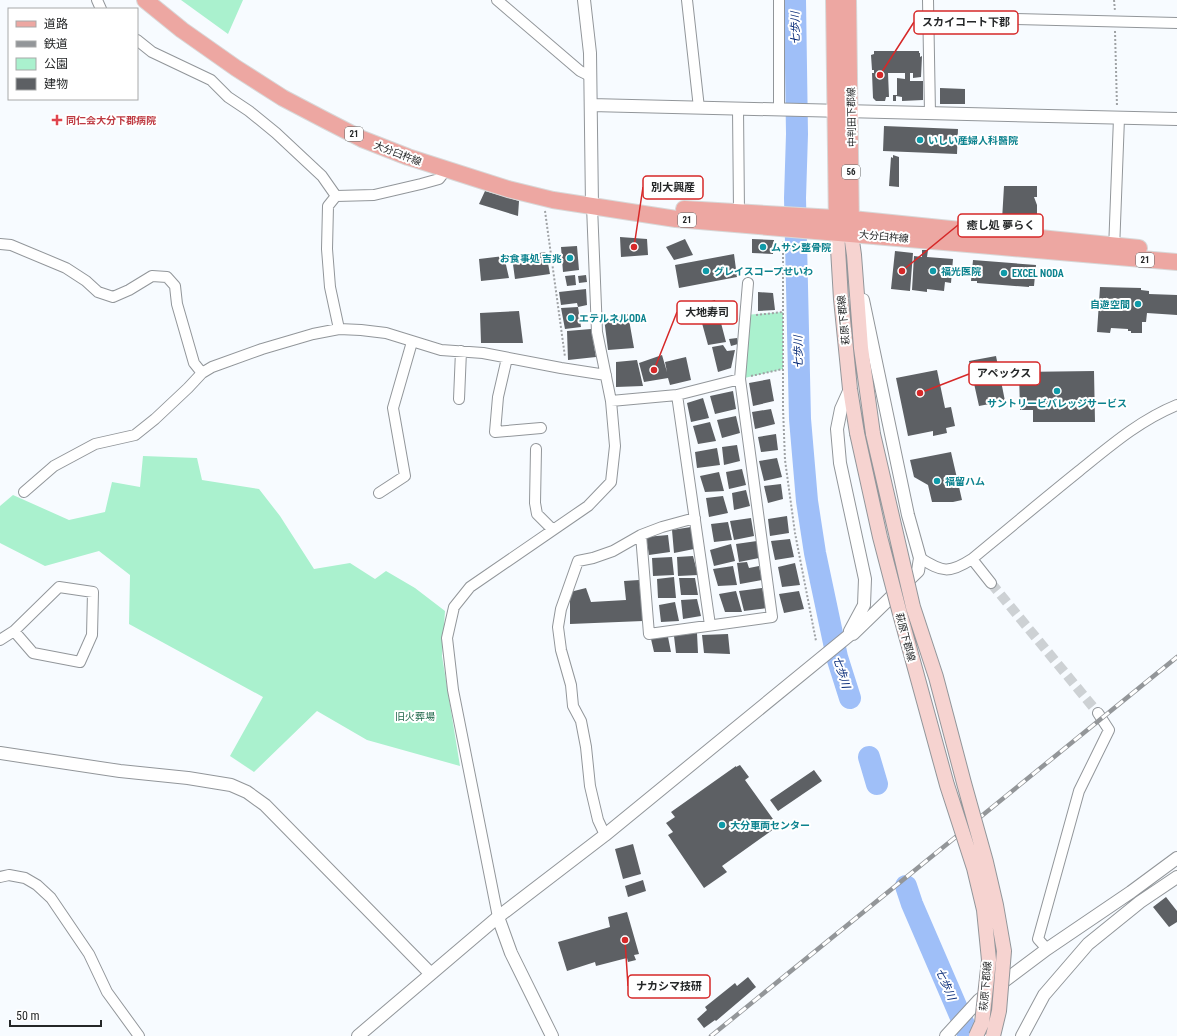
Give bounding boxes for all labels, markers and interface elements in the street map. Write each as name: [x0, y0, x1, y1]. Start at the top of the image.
legend: [8, 8, 138, 100]
water label: 七歩川: [789, 10, 802, 45]
callout: スカイコート下郡: [914, 11, 1018, 34]
text: スカイコート下郡: [922, 16, 1010, 29]
text: 道路: [44, 17, 68, 31]
text: 鉄道: [44, 37, 68, 51]
text: 公園: [44, 57, 68, 71]
text: 建物: [44, 77, 68, 91]
street label: 中判田下郡線: [845, 87, 858, 147]
marker: 同仁会大分下郡病院: [51, 114, 63, 126]
place label: 同仁会大分下郡病院: [66, 115, 156, 126]
road number: 21: [345, 127, 363, 141]
marker: いしい産婦人科醫院: [915, 135, 925, 145]
place label: いしい産婦人科醫院: [928, 135, 1018, 146]
street label: 大分臼杵線: [373, 139, 423, 168]
road number: 56: [842, 165, 860, 179]
callout: 別大興産: [643, 176, 703, 199]
text: 別大興産: [651, 181, 695, 194]
road number: 21: [678, 213, 696, 227]
callout: 癒し処 夢らく: [958, 214, 1043, 237]
text: 癒し処 夢らく: [967, 219, 1035, 232]
street label: 大分臼杵線: [859, 229, 909, 244]
marker: ムサシ整骨院: [758, 242, 768, 252]
place label: ムサシ整骨院: [771, 242, 831, 253]
place label: お食事処 吉兆: [500, 253, 562, 264]
marker: お食事処 吉兆: [565, 253, 575, 263]
road number: 21: [1136, 253, 1154, 267]
marker: グレイスコープせいわ: [701, 266, 711, 276]
place label: グレイスコープせいわ: [714, 266, 813, 277]
marker: 福光医院: [928, 266, 938, 276]
place label: 福光医院: [941, 266, 981, 277]
marker: EXCEL NODA: [999, 268, 1009, 278]
place label: EXCEL NODA: [1012, 268, 1064, 279]
street label: 萩原下郡線: [835, 295, 852, 345]
place label: 自遊空間: [1090, 299, 1130, 310]
marker: 自遊空間: [1133, 299, 1143, 309]
callout: 大地寿司: [677, 301, 737, 324]
text: 大地寿司: [685, 306, 729, 319]
marker: エテルネルODA: [566, 313, 576, 323]
place label: エテルネルODA: [579, 313, 647, 324]
water label: 七歩川: [792, 334, 805, 369]
callout: アペックス: [969, 362, 1040, 385]
text: アペックス: [977, 367, 1031, 380]
marker: サントリービバレッジサービス: [1052, 386, 1062, 396]
place label: サントリービバレッジサービス: [987, 398, 1127, 409]
marker: 福留ハム: [932, 476, 942, 486]
place label: 福留ハム: [945, 476, 985, 487]
street label: 萩原下郡線: [894, 612, 917, 663]
water label: 七歩川: [830, 654, 853, 691]
park label: 旧火葬場: [395, 711, 435, 722]
marker: 大分車両センター: [717, 820, 727, 830]
place label: 大分車両センター: [730, 820, 810, 831]
street label: 萩原下郡線: [978, 961, 993, 1011]
water label: 七歩川: [933, 966, 958, 1003]
callout: ナカシマ技研: [628, 975, 710, 998]
text: ナカシマ技研: [636, 980, 702, 993]
scale bar: [10, 1002, 101, 1028]
text: 50 m: [16, 1009, 40, 1023]

